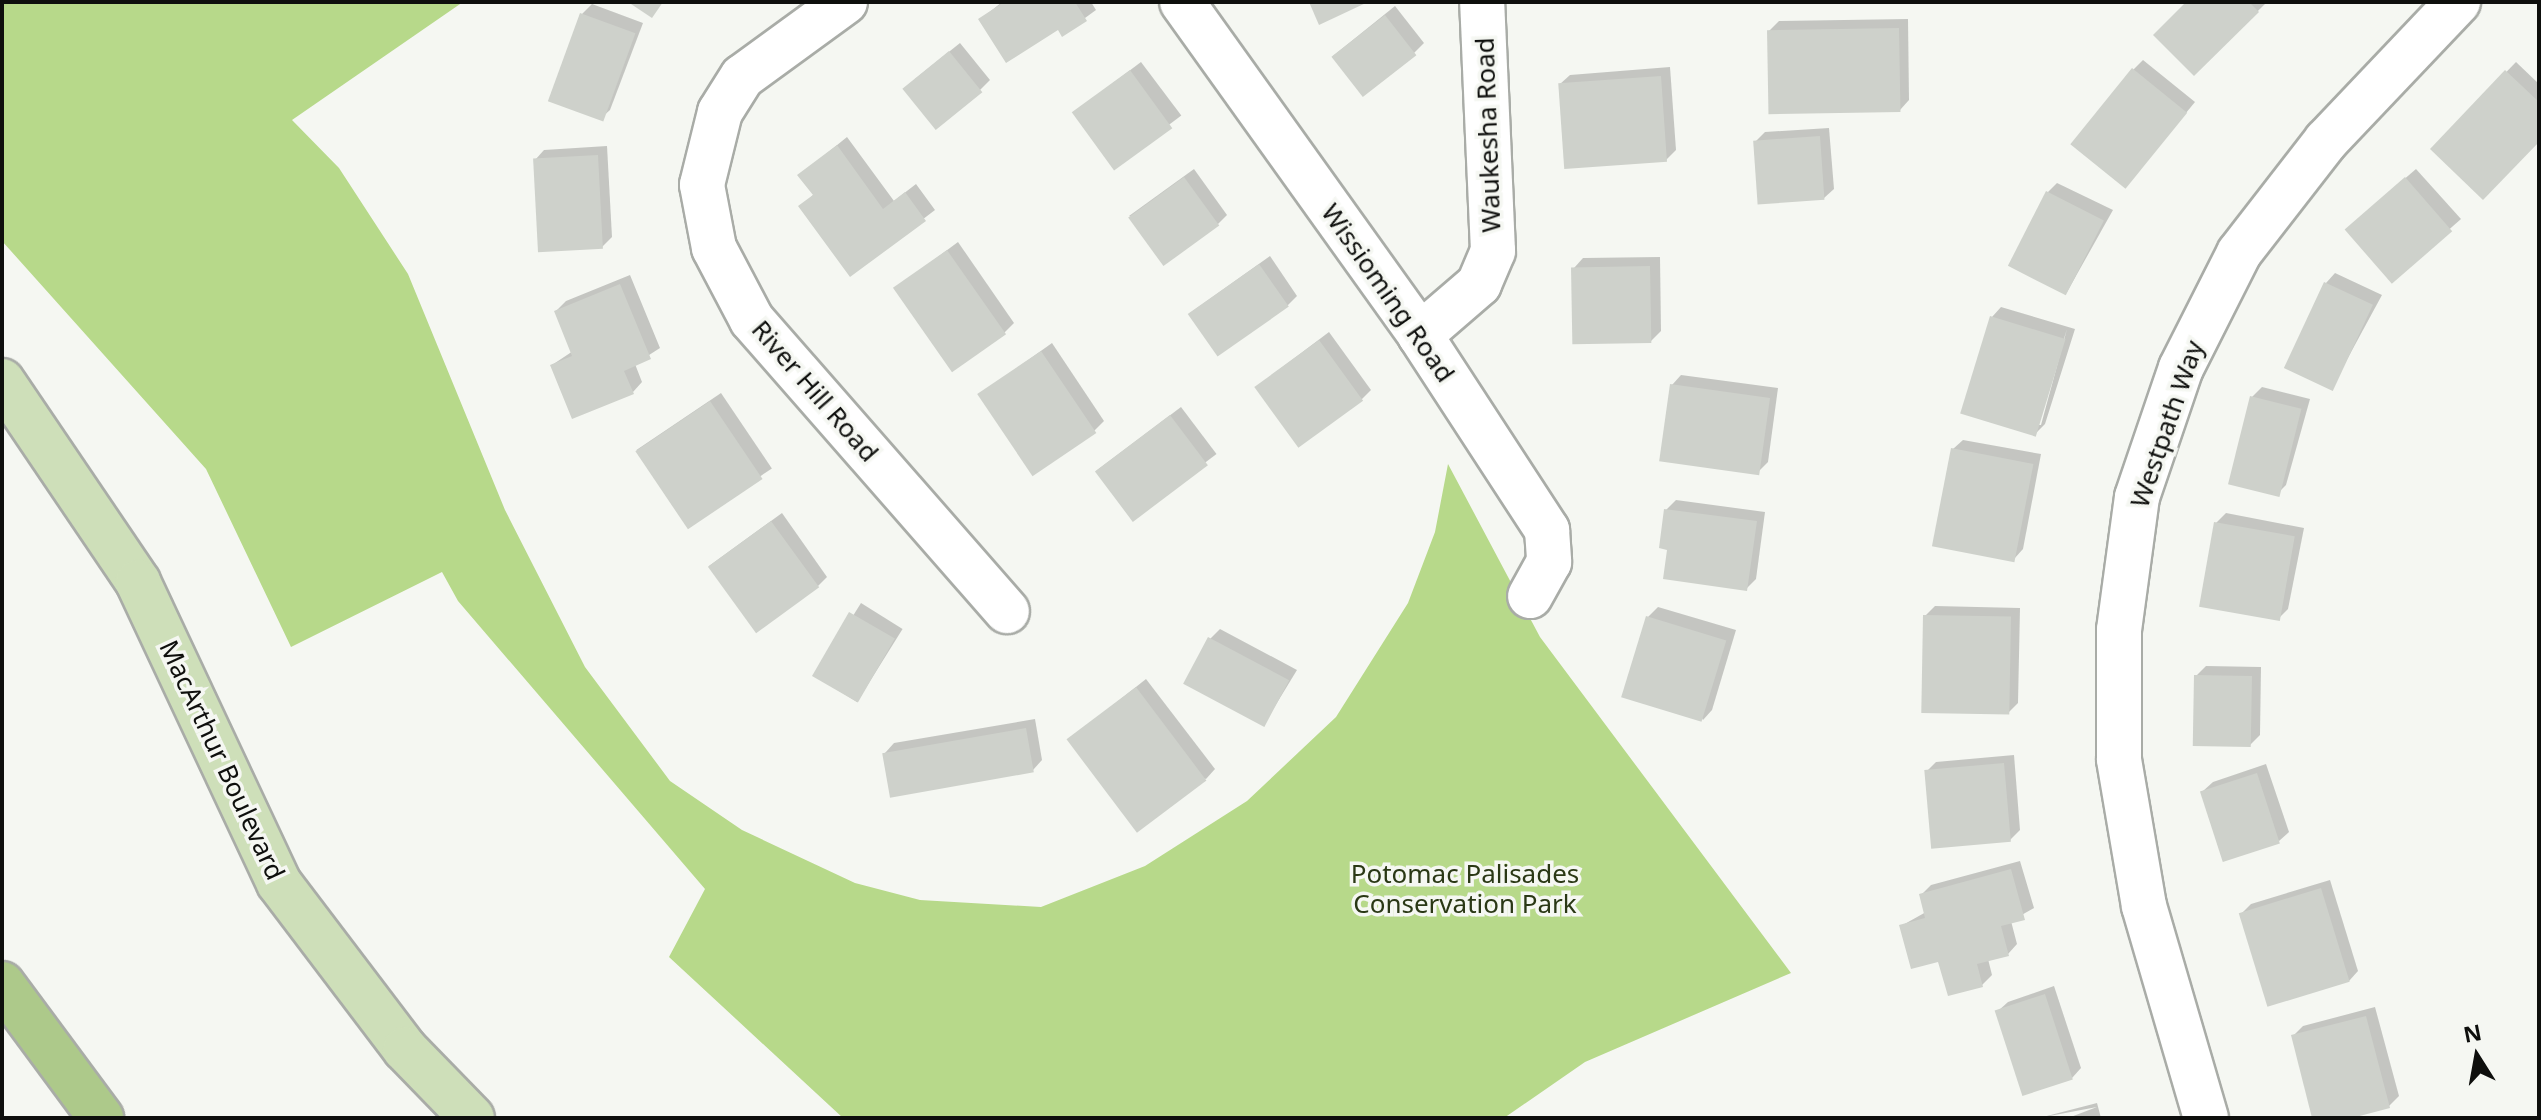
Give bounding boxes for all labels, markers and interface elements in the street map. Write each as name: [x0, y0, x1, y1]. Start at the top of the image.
street label: Waukesha Road: [1469, 37, 1507, 233]
street label: Wissioming Road: [1315, 198, 1461, 388]
street label: River Hill Road: [745, 314, 885, 468]
street label: Westpath Way: [2124, 336, 2210, 512]
street label: MacArthur Boulevard: [153, 635, 291, 885]
park label: Potomac Palisades Conservation Park: [1351, 858, 1579, 920]
north arrow: [2437, 1016, 2517, 1096]
text: N: [2461, 1016, 2484, 1049]

